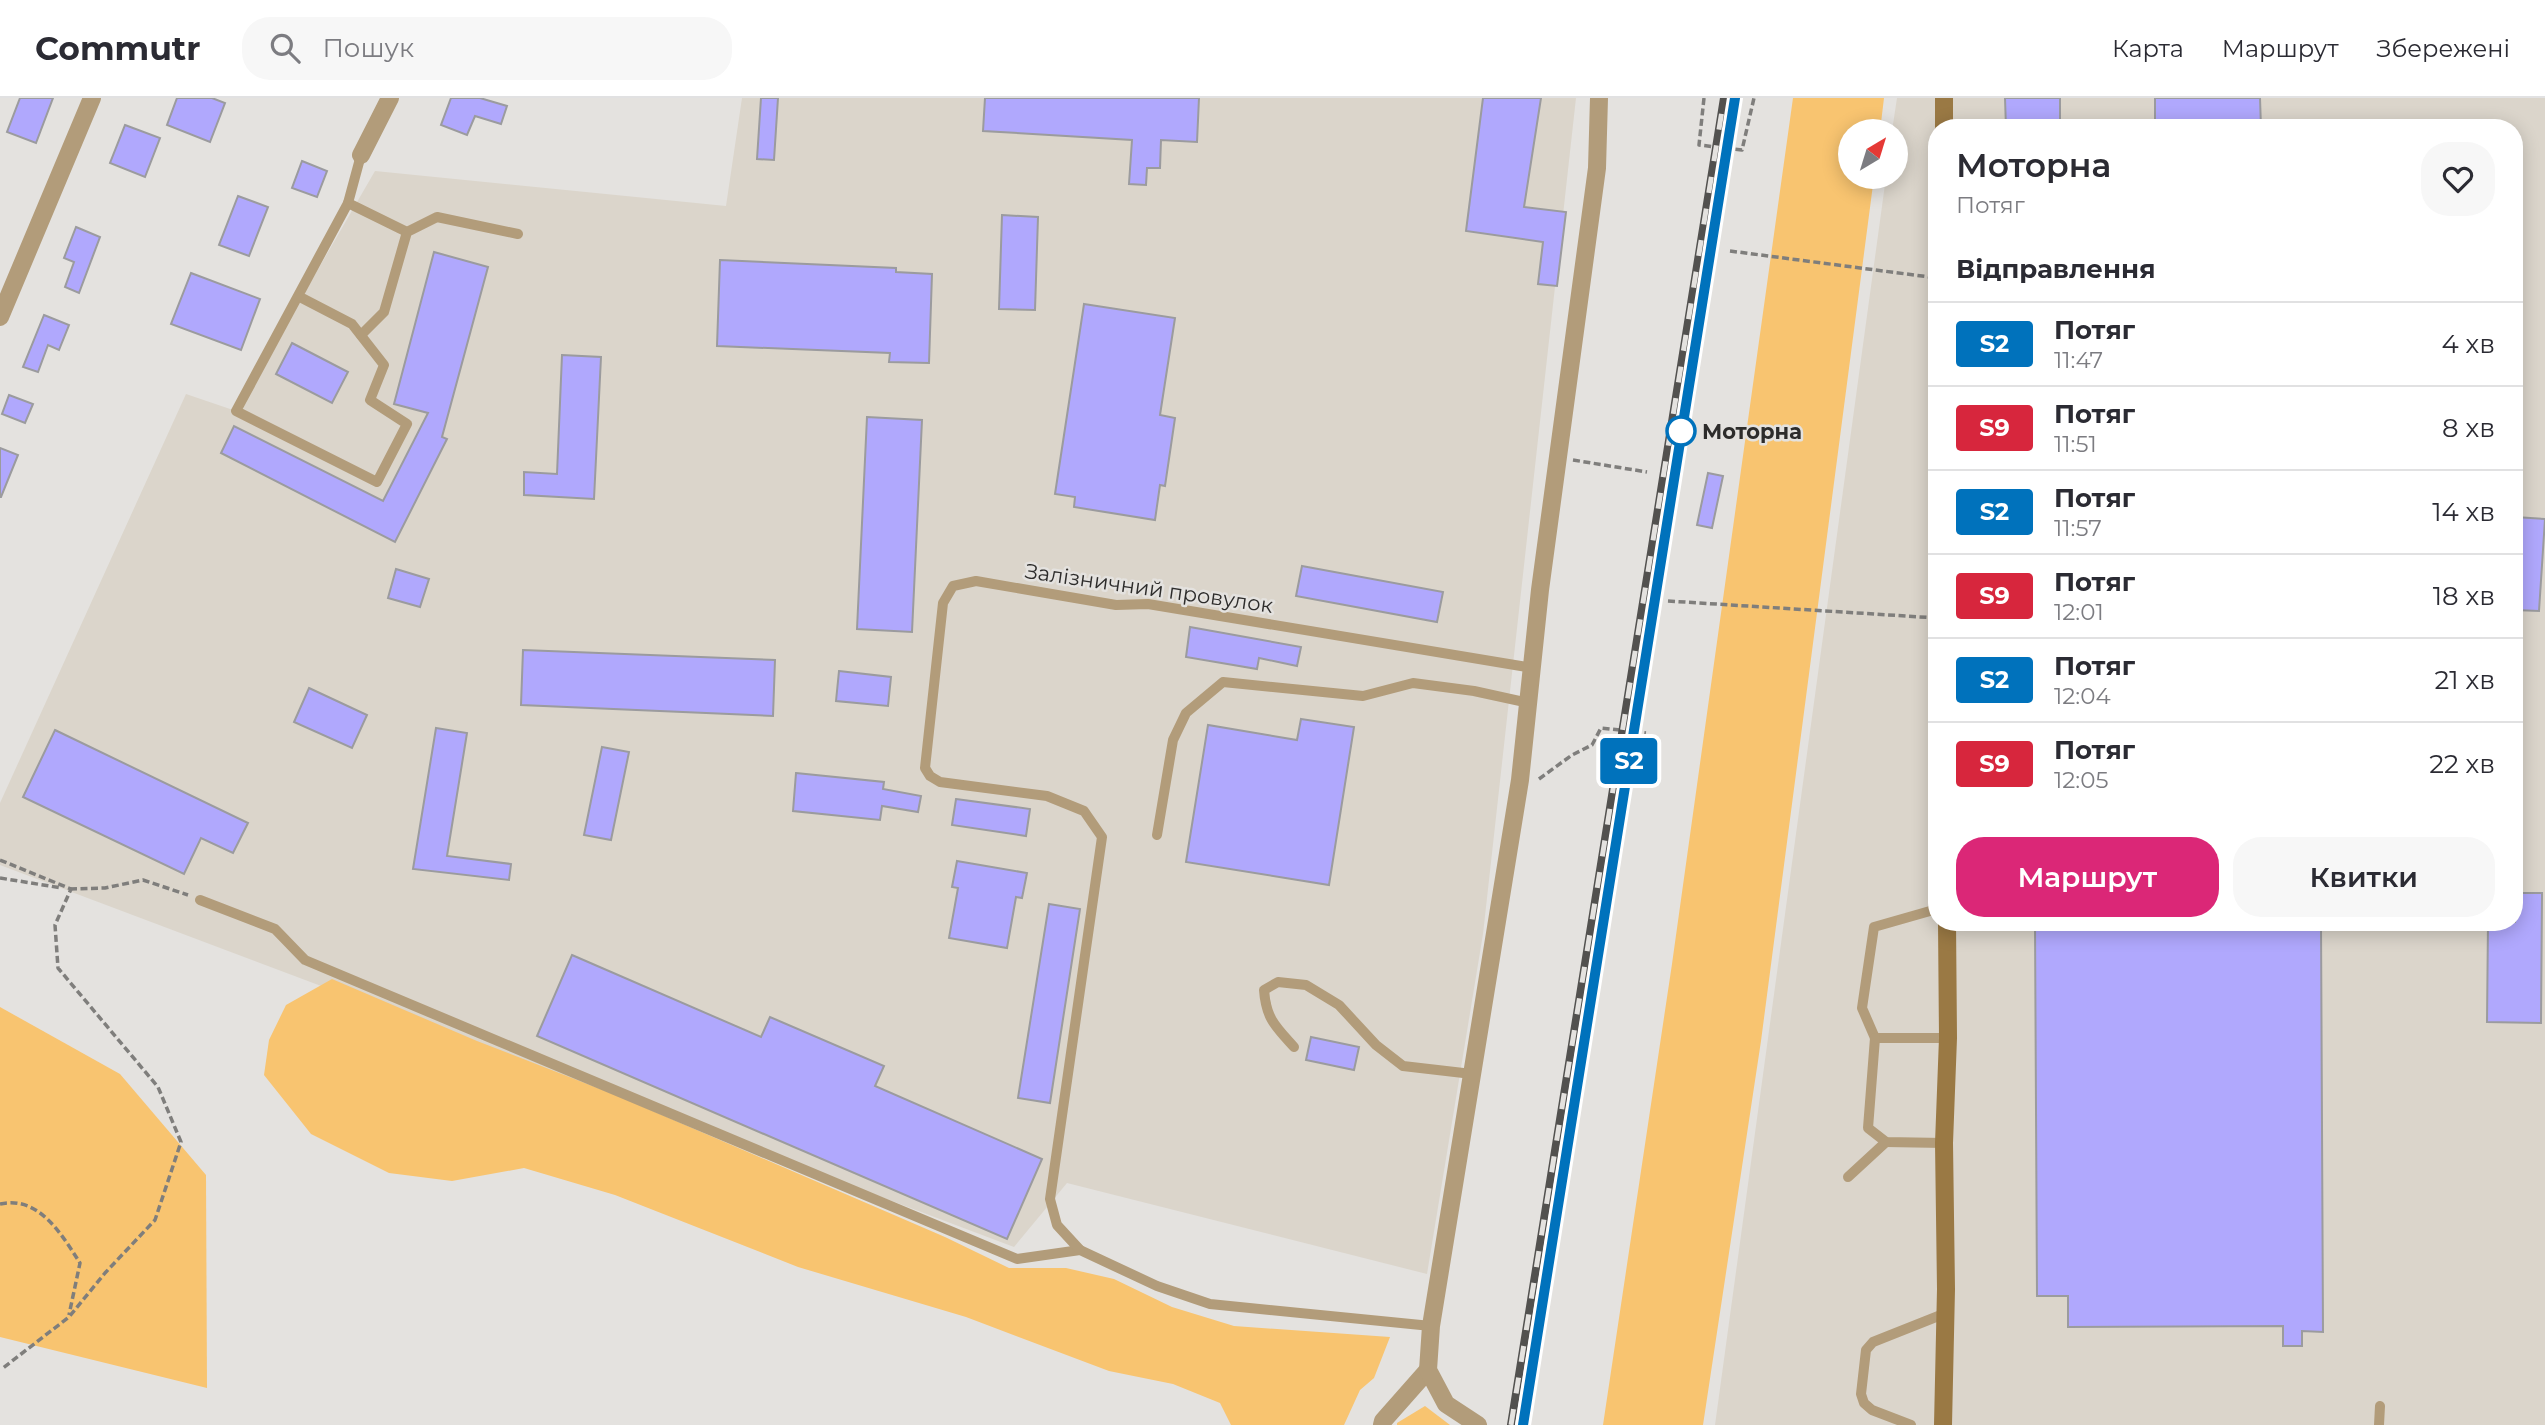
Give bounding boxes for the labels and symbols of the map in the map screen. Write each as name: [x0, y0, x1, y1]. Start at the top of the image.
north arrow: [1838, 119, 1908, 189]
marker: Моторна: [1666, 416, 1696, 446]
place label: Моторна: [1702, 419, 1802, 444]
street label: Залізничний провулок: [1023, 558, 1275, 618]
line badge: S2: [1598, 738, 1660, 784]

